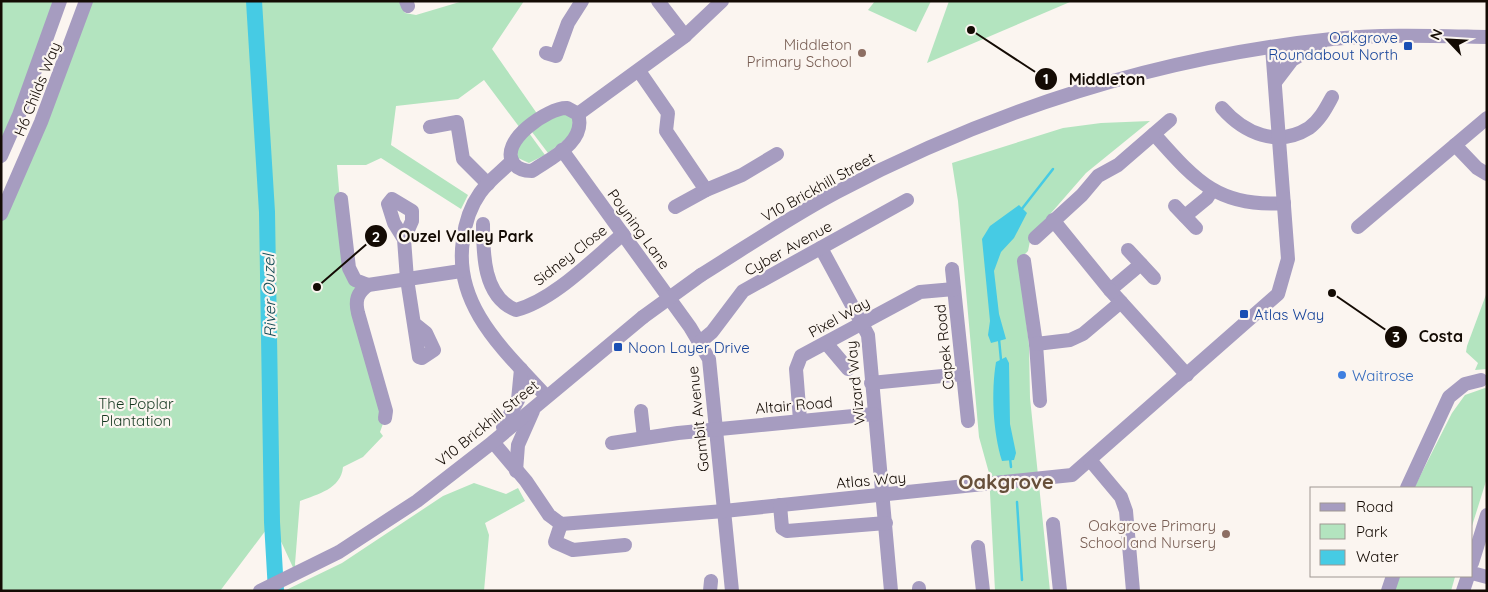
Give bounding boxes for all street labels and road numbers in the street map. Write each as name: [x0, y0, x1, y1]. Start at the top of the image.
street label: H6 Childs Way: [9, 39, 65, 139]
street label: V10 Brickhill Street: [758, 148, 878, 226]
street label: Poyning Lane: [604, 185, 674, 273]
street label: Cyber Avenue: [741, 216, 835, 280]
street label: Sidney Close: [529, 220, 611, 290]
street label: Pixel Way: [805, 292, 873, 342]
street label: Capek Road: [930, 303, 958, 391]
street label: Wizard Way: [841, 340, 869, 426]
street label: Gambit Avenue: [683, 365, 713, 473]
street label: V10 Brickhill Street: [432, 376, 542, 470]
street label: Altair Road: [755, 392, 833, 418]
street label: Atlas Way: [835, 467, 907, 493]

